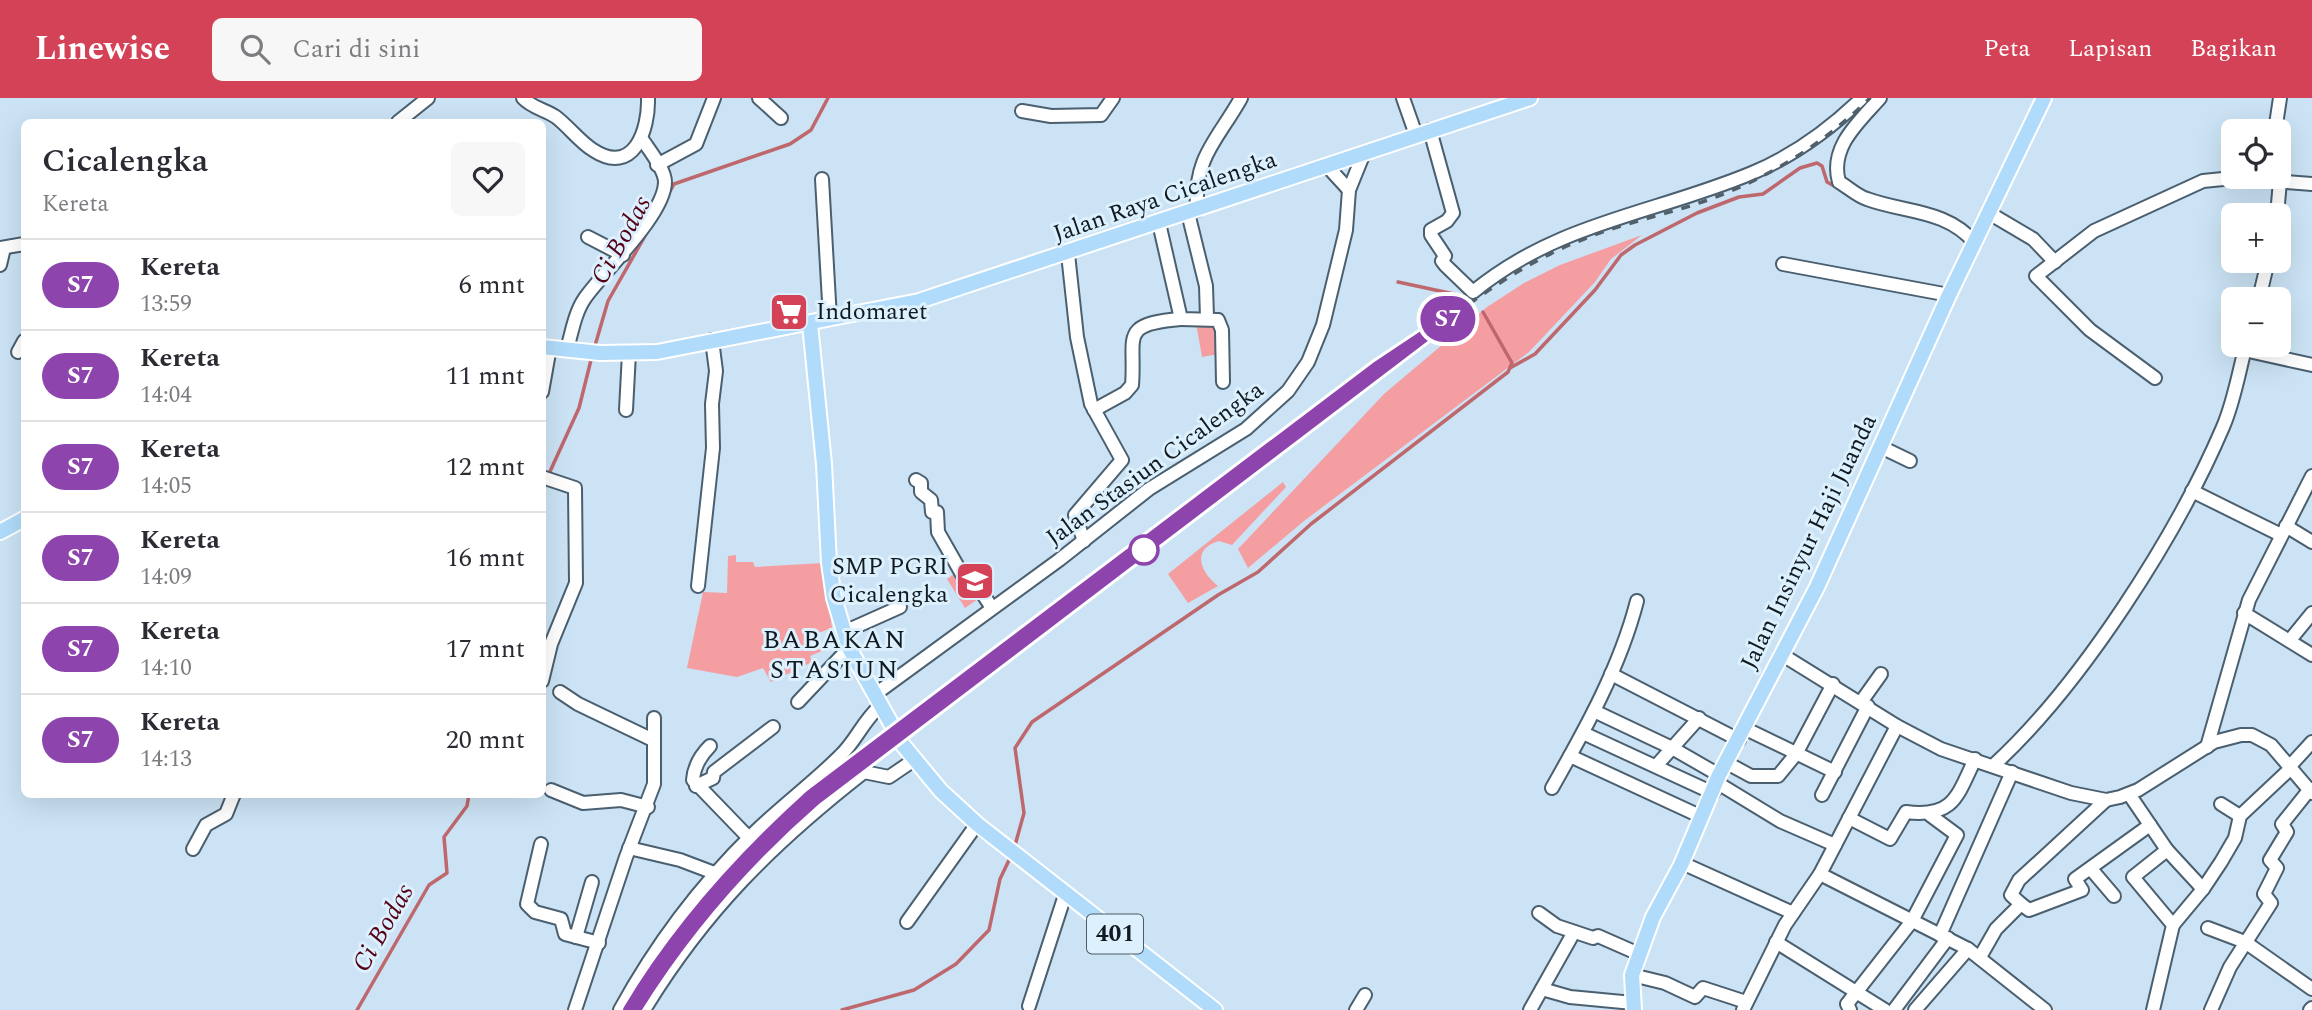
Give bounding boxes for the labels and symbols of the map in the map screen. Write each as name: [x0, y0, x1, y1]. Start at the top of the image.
street label: Jalan Raya Cicalengka: [1048, 142, 1282, 252]
water label: Ci Bodas: [580, 188, 662, 292]
supermarket icon: Indomaret: [768, 291, 810, 333]
place label: Indomaret: [816, 294, 928, 330]
line badge: S7: [1416, 296, 1480, 342]
street label: Jalan Stasiun Cicalengka: [1039, 372, 1272, 555]
street label: Jalan Insinyur Haji Juanda: [1731, 408, 1887, 676]
unlabelled marker: [1129, 535, 1159, 565]
place label: SMP PGRI Cicalengka: [830, 549, 948, 613]
school or university icon: SMP PGRI Cicalengka: [954, 560, 996, 602]
district label: BABAKAN STASIUN: [763, 620, 907, 690]
water label: Ci Bodas: [342, 876, 424, 980]
road number: 401: [1087, 914, 1143, 954]

